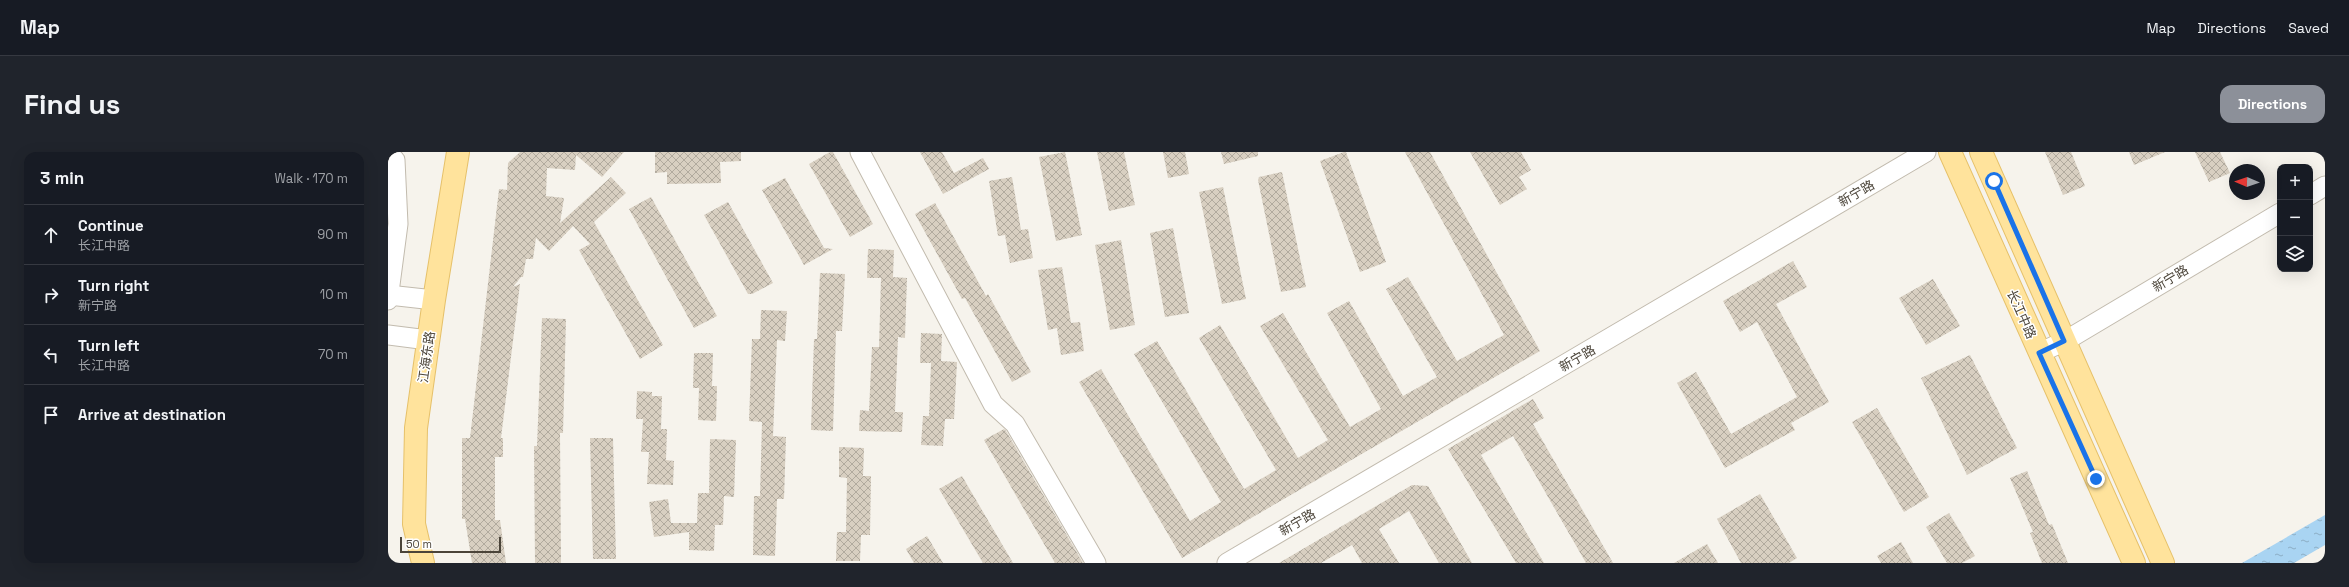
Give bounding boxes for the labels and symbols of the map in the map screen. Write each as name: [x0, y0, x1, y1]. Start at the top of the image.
north arrow: [2229, 164, 2265, 200]
route start: [1985, 172, 2003, 190]
street label: 新宁路: [1835, 176, 1877, 211]
street label: 新宁路: [2149, 261, 2191, 296]
street label: 长江中路: [2003, 287, 2040, 341]
street label: 江海东路: [414, 330, 439, 384]
street label: 新宁路: [1556, 341, 1598, 376]
route end: [2087, 470, 2105, 488]
street label: 新宁路: [1276, 505, 1318, 540]
scale bar: [400, 535, 501, 554]

